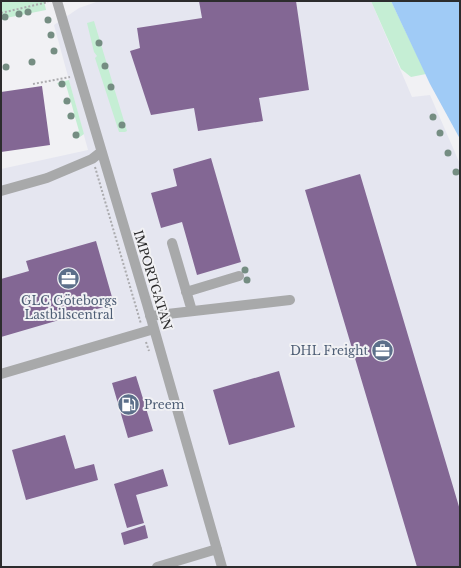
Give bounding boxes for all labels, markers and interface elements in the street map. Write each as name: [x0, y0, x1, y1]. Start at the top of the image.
street label: IMPORTGATAN: [131, 228, 175, 332]
office icon: GLC Göteborgs Lastbilscentral: [56, 266, 82, 292]
place label: GLC Göteborgs Lastbilscentral: [21, 293, 117, 322]
office icon: DHL Freight: [370, 337, 396, 363]
place label: DHL Freight: [290, 343, 368, 358]
fuel station icon: Preem: [116, 391, 142, 417]
place label: Preem: [144, 397, 185, 412]

